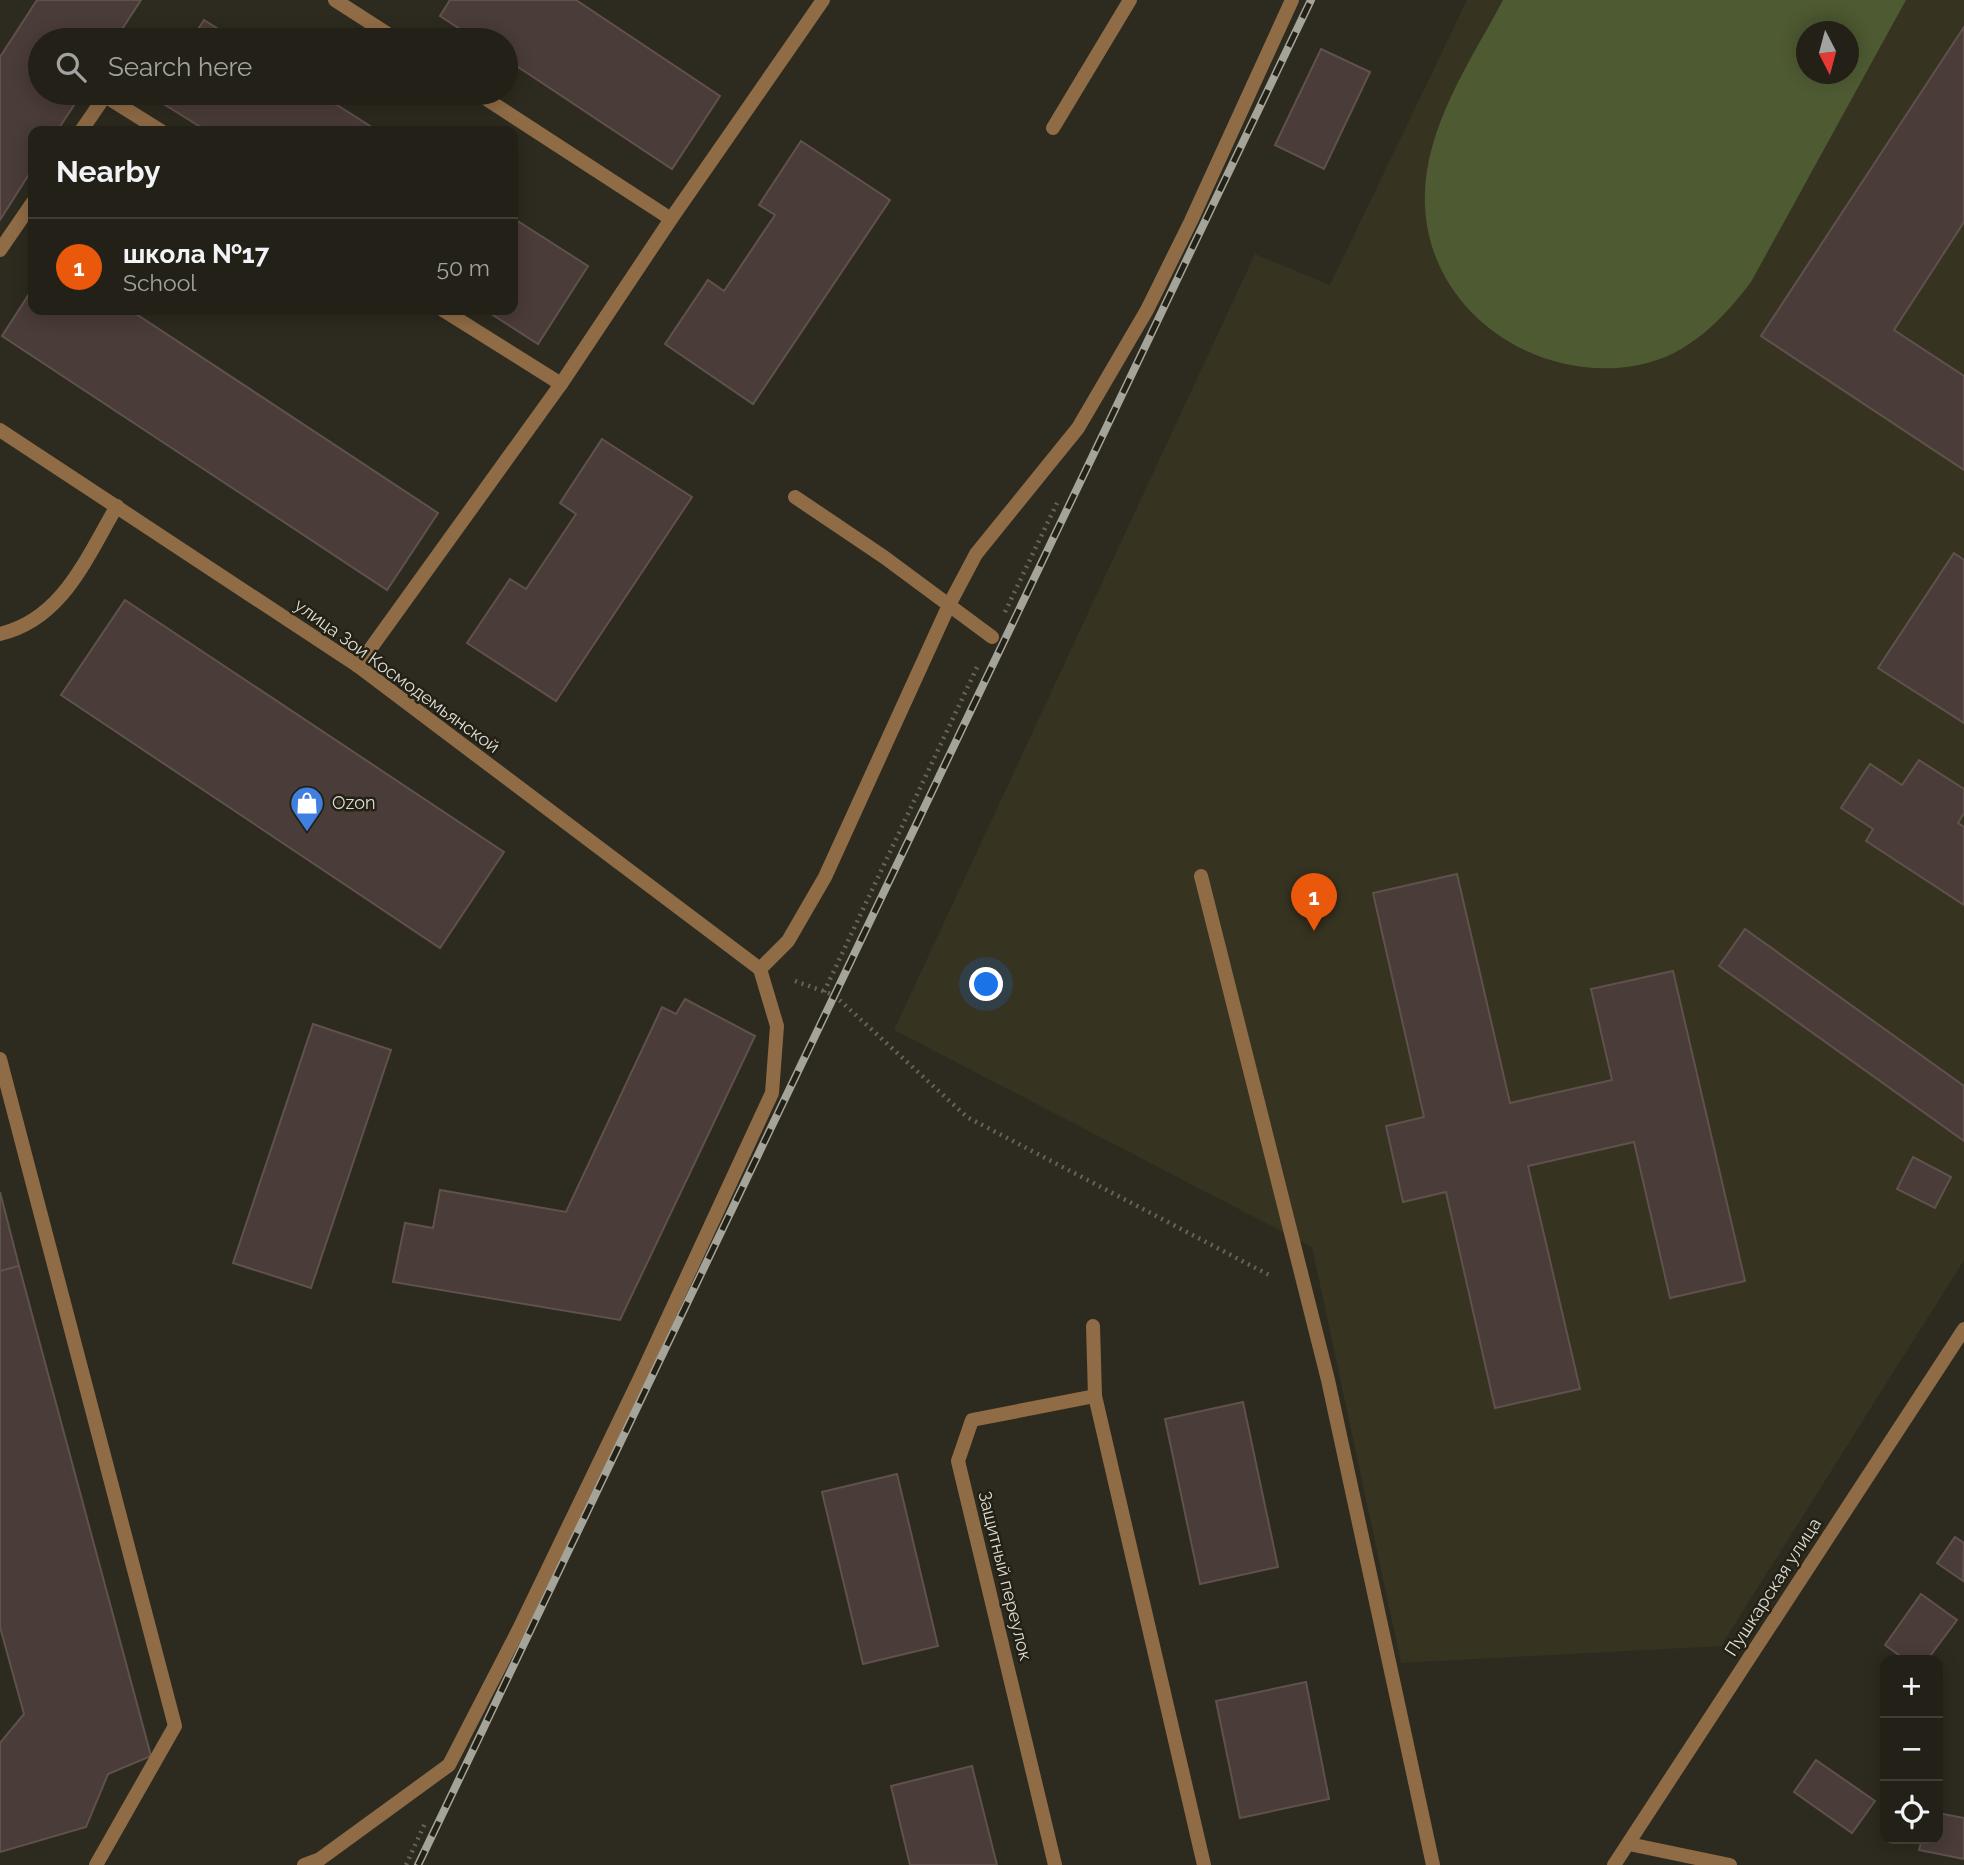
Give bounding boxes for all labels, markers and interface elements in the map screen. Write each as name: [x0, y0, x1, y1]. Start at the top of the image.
north arrow: [1796, 21, 1859, 84]
search box: [28, 28, 518, 105]
icon: search: [52, 48, 90, 86]
text: Search here: [108, 52, 252, 82]
text: Nearby: [56, 154, 160, 189]
text: школа №17: [123, 239, 269, 269]
text: 1: [73, 254, 85, 281]
text: 50 m: [436, 254, 490, 281]
text: School: [123, 269, 197, 296]
street label: улица Зои Космодемьянской: [291, 594, 504, 757]
shop icon: Ozon: [288, 784, 326, 833]
place label: Ozon: [332, 792, 375, 813]
pin: 1: [1291, 873, 1337, 931]
your location: [969, 967, 1003, 1001]
street label: Защитный переулок: [974, 1489, 1037, 1663]
street label: Пушкарская улица: [1720, 1514, 1825, 1660]
map controls: [1880, 1655, 1943, 1844]
button: +: [1880, 1655, 1943, 1718]
button: −: [1880, 1718, 1943, 1781]
button: locate: [1880, 1781, 1943, 1844]

